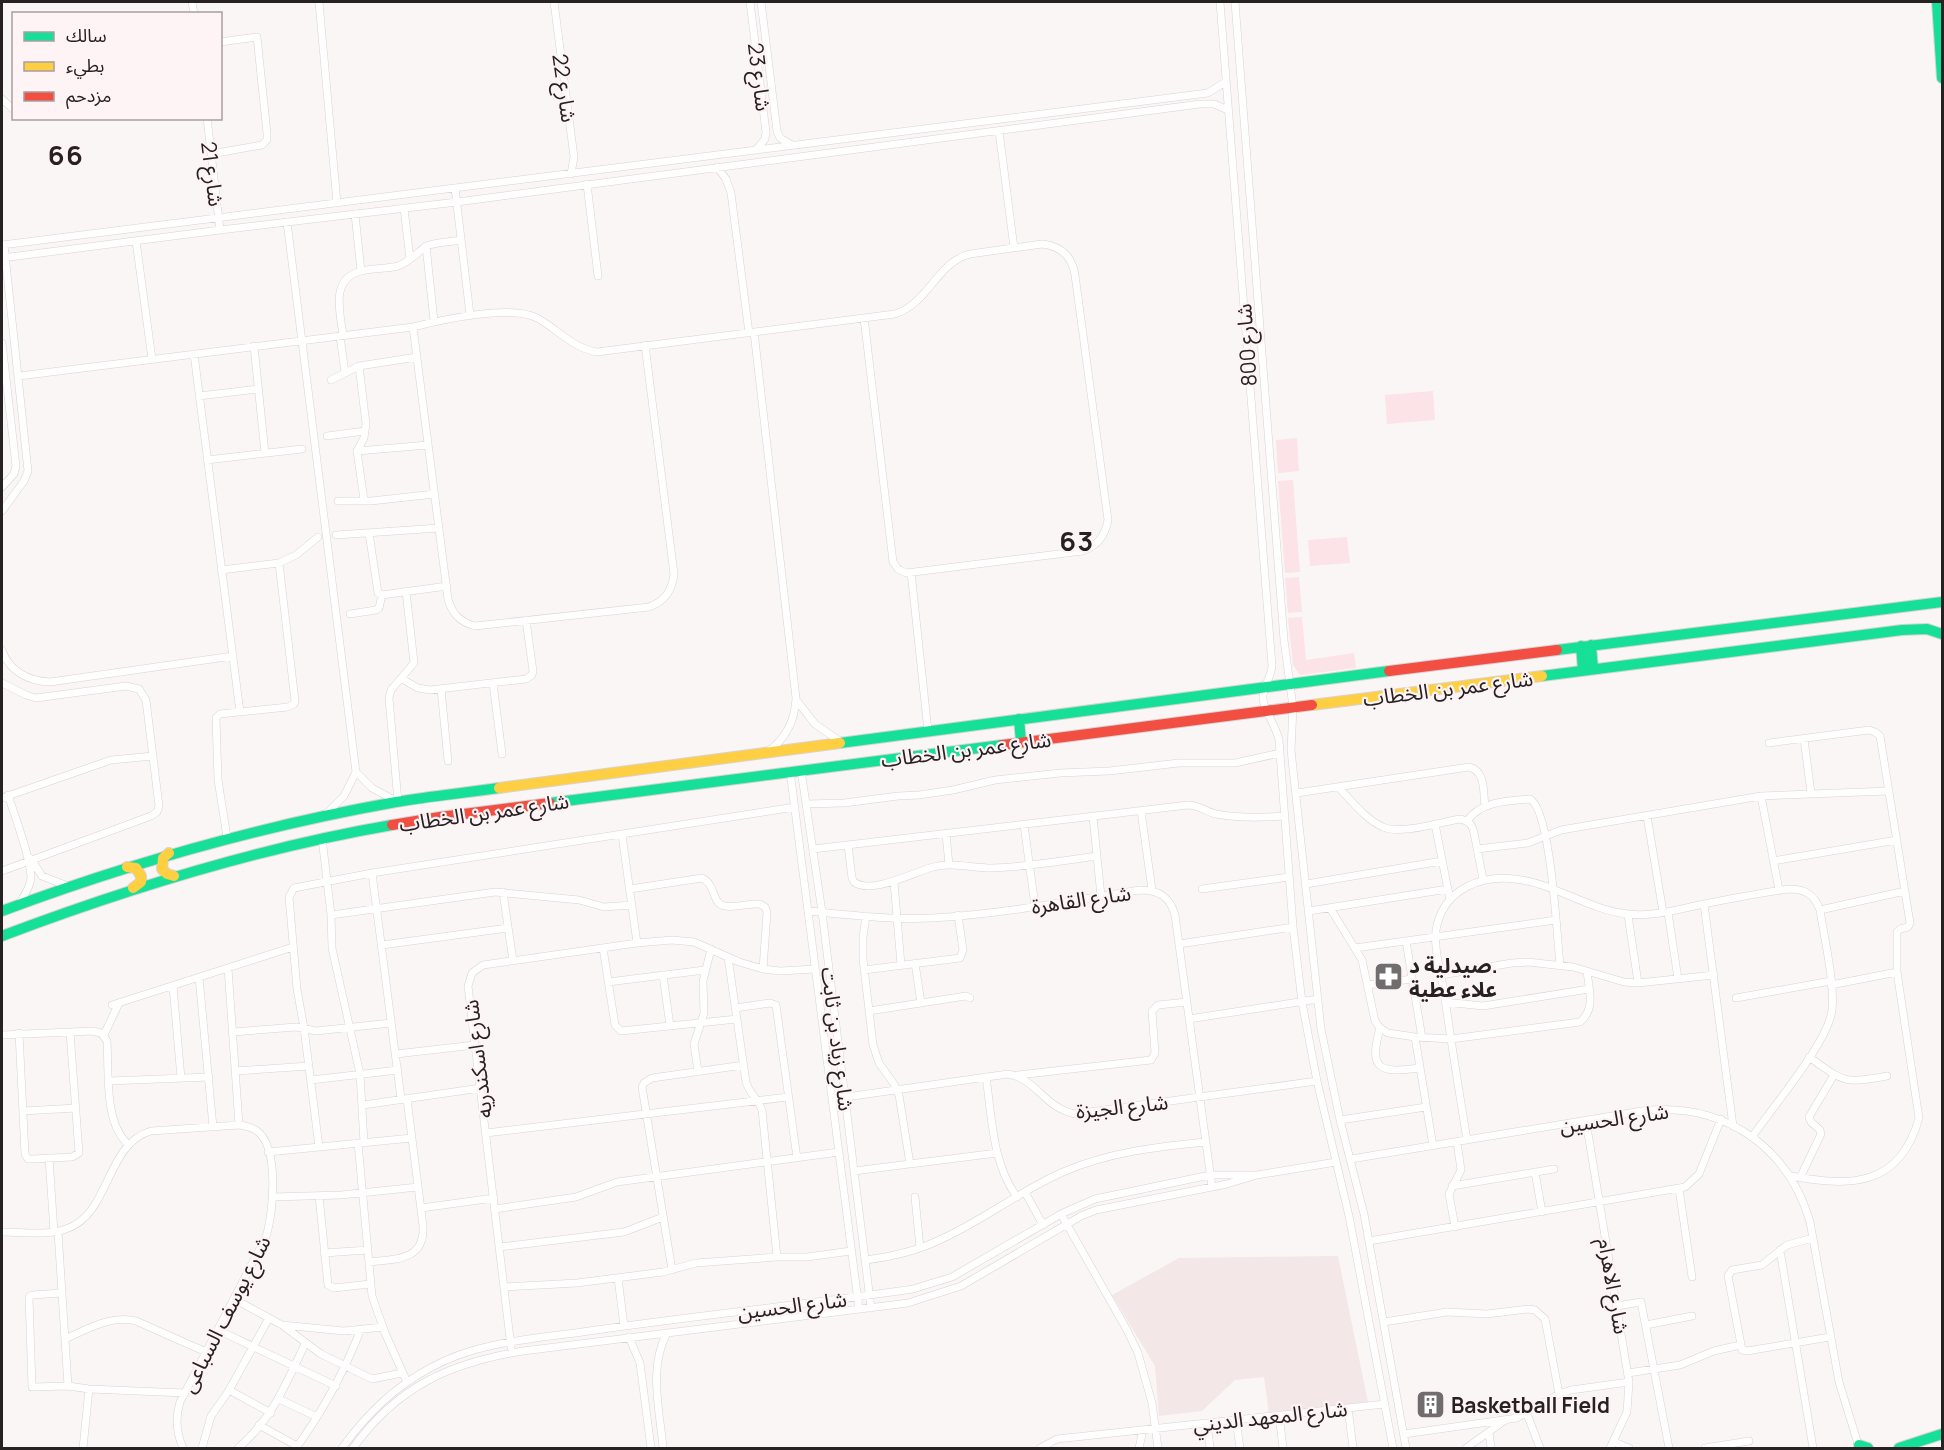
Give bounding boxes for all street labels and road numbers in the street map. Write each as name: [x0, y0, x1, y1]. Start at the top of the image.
street label: شارع 23: [740, 41, 778, 113]
street label: شارع 22: [544, 52, 584, 124]
street label: شارع 21: [193, 140, 231, 208]
street label: شارع 800: [1229, 303, 1265, 387]
street label: شارع عمر بن الخطاب: [1361, 664, 1535, 714]
street label: شارع عمر بن الخطاب: [879, 725, 1053, 775]
street label: شارع عمر بن الخطاب: [397, 786, 571, 840]
street label: شارع القاهرة: [1029, 878, 1133, 922]
street label: شارع زياد بن ثابت: [813, 965, 861, 1113]
street label: شارع اسكندريه: [456, 998, 500, 1120]
street label: شارع الجيزة: [1074, 1087, 1170, 1127]
street label: شارع الحسين: [1558, 1096, 1671, 1141]
street label: شارع يوسف السباعى: [173, 1231, 278, 1398]
street label: شارع الاهرام: [1589, 1236, 1636, 1337]
street label: شارع الحسين: [736, 1284, 849, 1328]
street label: شارع المعهد الديني: [1191, 1394, 1349, 1441]

